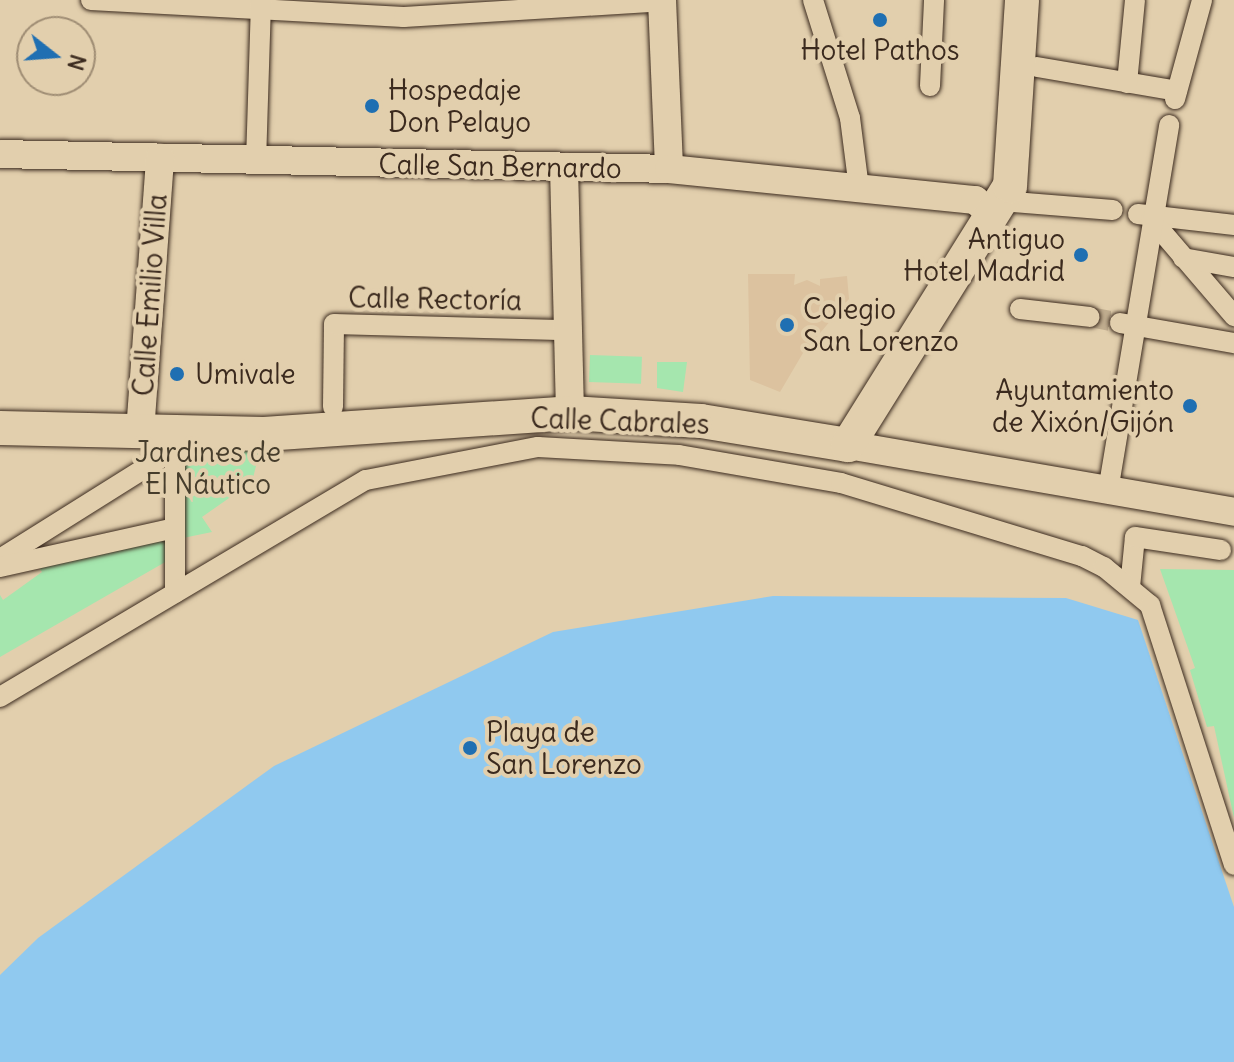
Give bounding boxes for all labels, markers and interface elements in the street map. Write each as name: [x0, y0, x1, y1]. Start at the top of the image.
marker: Hotel Pathos: [871, 11, 889, 29]
north arrow: [16, 16, 96, 96]
place label: Hotel Pathos: [800, 33, 960, 67]
text: N: [61, 51, 93, 74]
place label: Hospedaje Don Pelayo: [388, 73, 531, 139]
marker: Hospedaje Don Pelayo: [363, 97, 381, 115]
street label: Calle San Bernardo: [378, 147, 622, 185]
street label: Calle Emilio Villa: [126, 193, 174, 397]
place label: Antiguo Hotel Madrid: [903, 222, 1065, 288]
marker: Antiguo Hotel Madrid: [1072, 246, 1090, 264]
street label: Calle Rectoría: [348, 281, 522, 317]
place label: Colegio San Lorenzo: [803, 292, 959, 358]
marker: Colegio San Lorenzo: [778, 316, 796, 334]
place label: Umivale: [195, 357, 295, 391]
marker: Umivale: [166, 363, 188, 385]
place label: Ayuntamiento de Xixón/Gijón: [992, 373, 1174, 439]
marker: Ayuntamiento de Xixón/Gijón: [1181, 397, 1199, 415]
street label: Calle Cabrales: [530, 401, 710, 441]
park label: Jardines de El Náutico: [135, 435, 281, 501]
place label: Playa de San Lorenzo: [486, 715, 642, 781]
marker: Playa de San Lorenzo: [461, 739, 479, 757]

